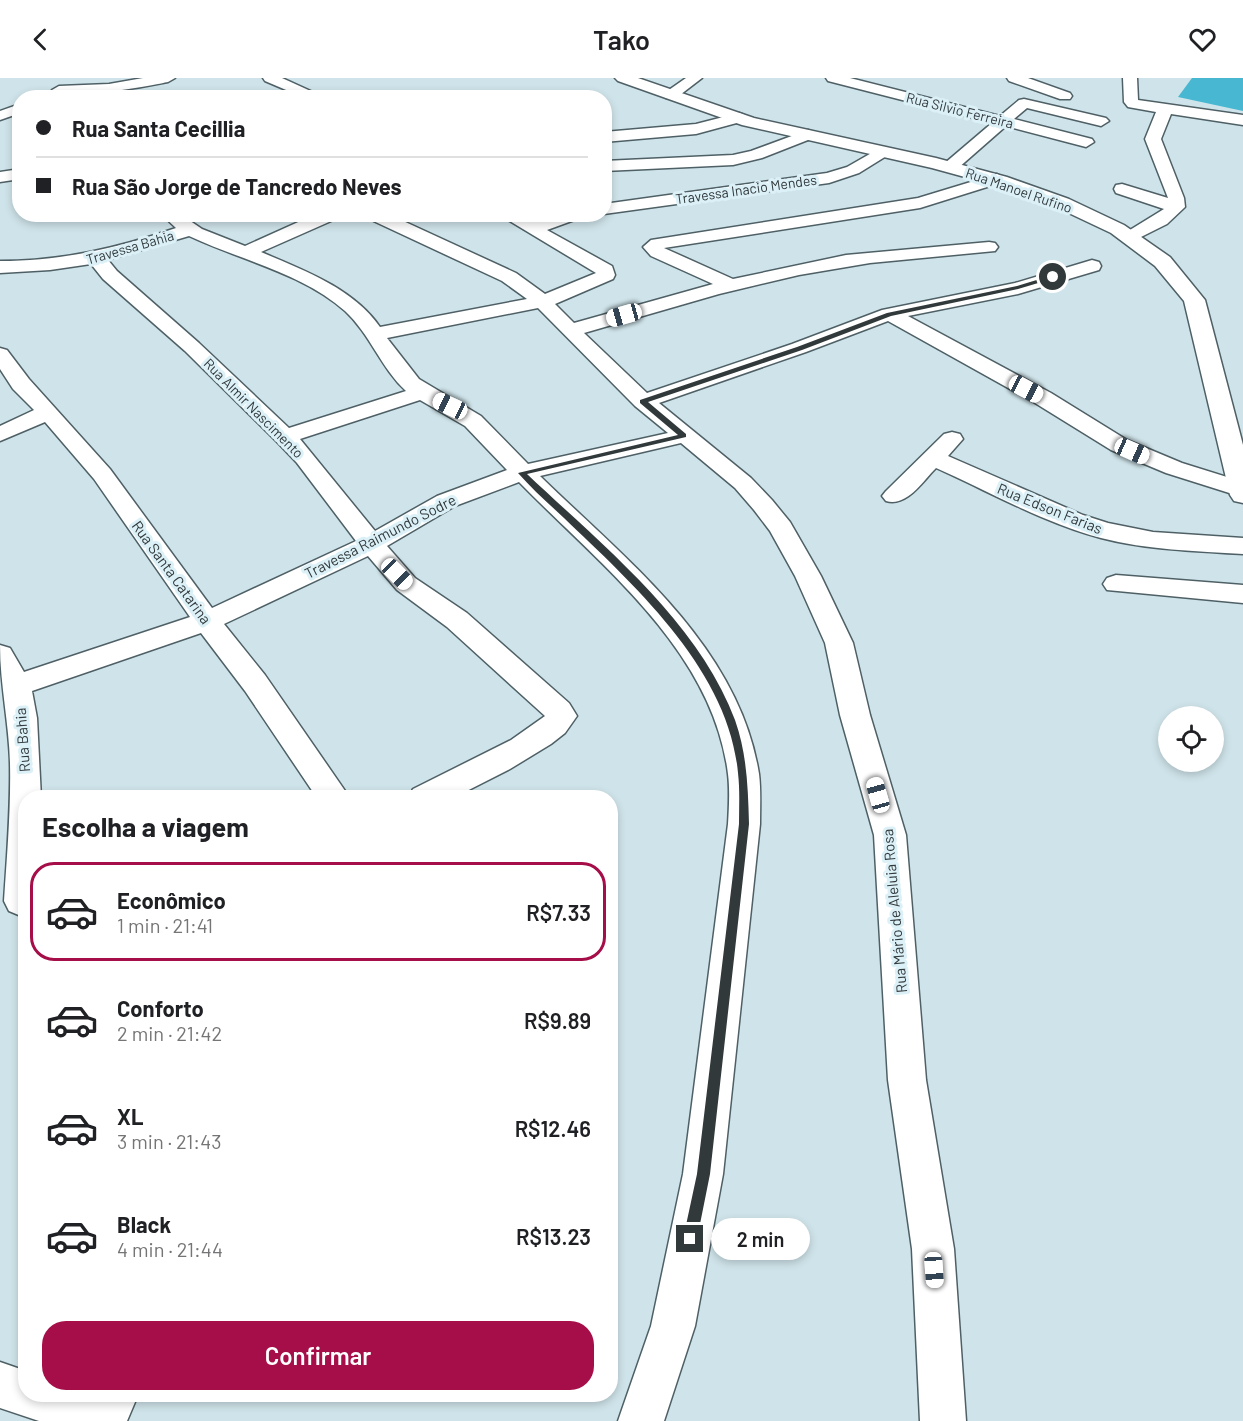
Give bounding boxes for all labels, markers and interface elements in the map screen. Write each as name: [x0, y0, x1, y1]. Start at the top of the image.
icon: back: [24, 23, 57, 56]
text: Tako: [593, 23, 650, 55]
icon: heart: [1186, 23, 1219, 56]
street label: Rua Silvio Ferreira: [905, 88, 1015, 132]
text: Rua Santa Cecillia: [72, 115, 245, 141]
street label: Rua Manoel Rufino: [964, 164, 1074, 216]
street label: Travessa Inacio Mendes: [674, 171, 818, 207]
text: Rua São Jorge de Tancredo Neves: [72, 173, 402, 199]
street label: Travessa Bahia: [84, 226, 176, 268]
route start: [1039, 263, 1066, 290]
car: [604, 301, 644, 329]
street label: Rua Almir Nascimento: [201, 355, 307, 461]
car: [1006, 373, 1046, 405]
car: [430, 390, 470, 422]
car: [1112, 435, 1152, 467]
street label: Rua Edson Farias: [995, 479, 1105, 537]
street label: Travessa Raimundo Sodre: [301, 490, 459, 582]
street label: Rua Santa Catarina: [128, 517, 216, 627]
car: [378, 555, 416, 593]
map controls: [1158, 706, 1224, 772]
button: locate: [1158, 706, 1224, 772]
street label: Rua Bahia: [11, 707, 33, 773]
car: [864, 775, 892, 815]
text: Escolha a viagem: [42, 810, 249, 842]
street label: Rua Mário de Aleluia Rosa: [878, 828, 910, 994]
icon: car: [45, 885, 99, 939]
text: Econômico: [117, 887, 226, 913]
text: R$7.33: [526, 899, 591, 925]
text: 1 min · 21:41: [117, 913, 213, 937]
icon: car: [45, 993, 99, 1047]
text: Conforto: [117, 995, 204, 1021]
text: R$9.89: [524, 1007, 591, 1033]
text: 2 min · 21:42: [117, 1021, 222, 1045]
icon: car: [45, 1101, 99, 1155]
text: XL: [117, 1103, 143, 1129]
text: R$12.46: [515, 1115, 591, 1141]
text: 3 min · 21:43: [117, 1129, 221, 1153]
icon: car: [45, 1209, 99, 1263]
text: Black: [117, 1211, 171, 1237]
callout: 2 min: [711, 1218, 810, 1260]
text: R$13.23: [516, 1223, 591, 1249]
route end: [676, 1225, 703, 1252]
text: 2 min: [737, 1227, 784, 1251]
text: 4 min · 21:44: [117, 1237, 223, 1261]
car: [924, 1251, 944, 1289]
button: Confirmar: [42, 1321, 594, 1390]

